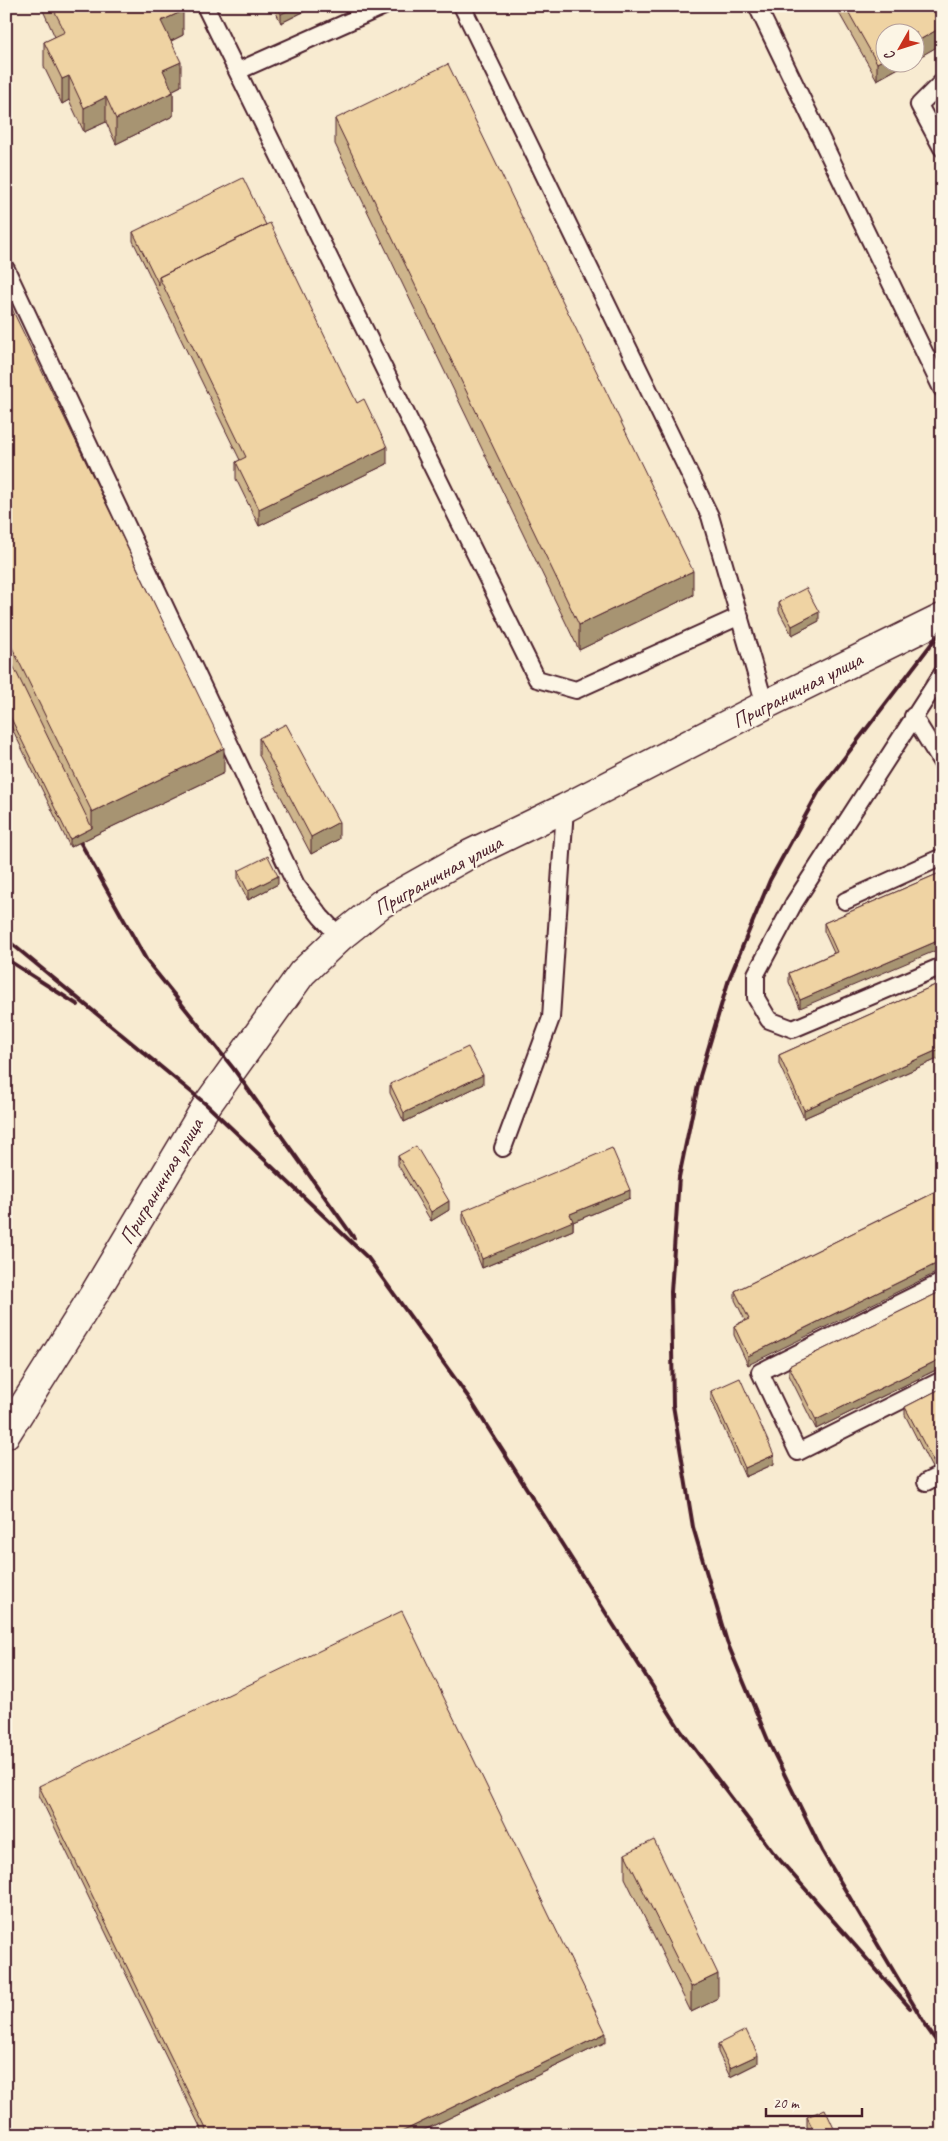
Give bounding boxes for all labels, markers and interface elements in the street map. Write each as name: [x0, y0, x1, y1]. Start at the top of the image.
north arrow: [876, 22, 926, 72]
text: С: [880, 46, 899, 64]
street label: Приграничная улица: [728, 645, 868, 734]
street label: Приграничная улица: [369, 828, 508, 921]
street label: Приграничная улица: [113, 1112, 210, 1249]
scale bar: [766, 2086, 862, 2118]
text: 20 m: [773, 2094, 800, 2113]

